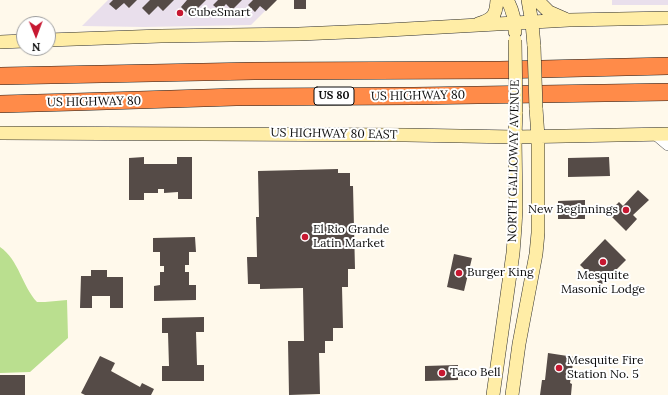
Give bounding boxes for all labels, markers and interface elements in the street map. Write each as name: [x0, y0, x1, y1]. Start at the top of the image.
place label: CubeSmart: [188, 6, 251, 20]
marker: CubeSmart: [175, 8, 185, 18]
north arrow: [16, 16, 56, 56]
text: N: [32, 40, 41, 54]
street label: NORTH GALLOWAY AVENUE: [505, 79, 523, 243]
road number: US 80: [314, 87, 354, 105]
street label: US HIGHWAY 80: [371, 88, 465, 104]
street label: US HIGHWAY 80: [47, 94, 141, 110]
street label: US HIGHWAY 80 EAST: [270, 126, 398, 142]
place label: New Beginnings: [528, 203, 618, 217]
marker: New Beginnings: [621, 205, 631, 215]
place label: El Rio Grande Latin Market: [313, 223, 389, 251]
marker: El Rio Grande Latin Market: [300, 232, 310, 242]
marker: Mesquite Masonic Lodge: [598, 257, 608, 267]
place label: Burger King: [467, 266, 534, 280]
marker: Burger King: [454, 268, 464, 278]
place label: Mesquite Masonic Lodge: [561, 269, 645, 297]
place label: Mesquite Fire Station No. 5: [567, 354, 643, 382]
marker: Mesquite Fire Station No. 5: [554, 363, 564, 373]
place label: Taco Bell: [450, 366, 501, 380]
marker: Taco Bell: [437, 368, 447, 378]

